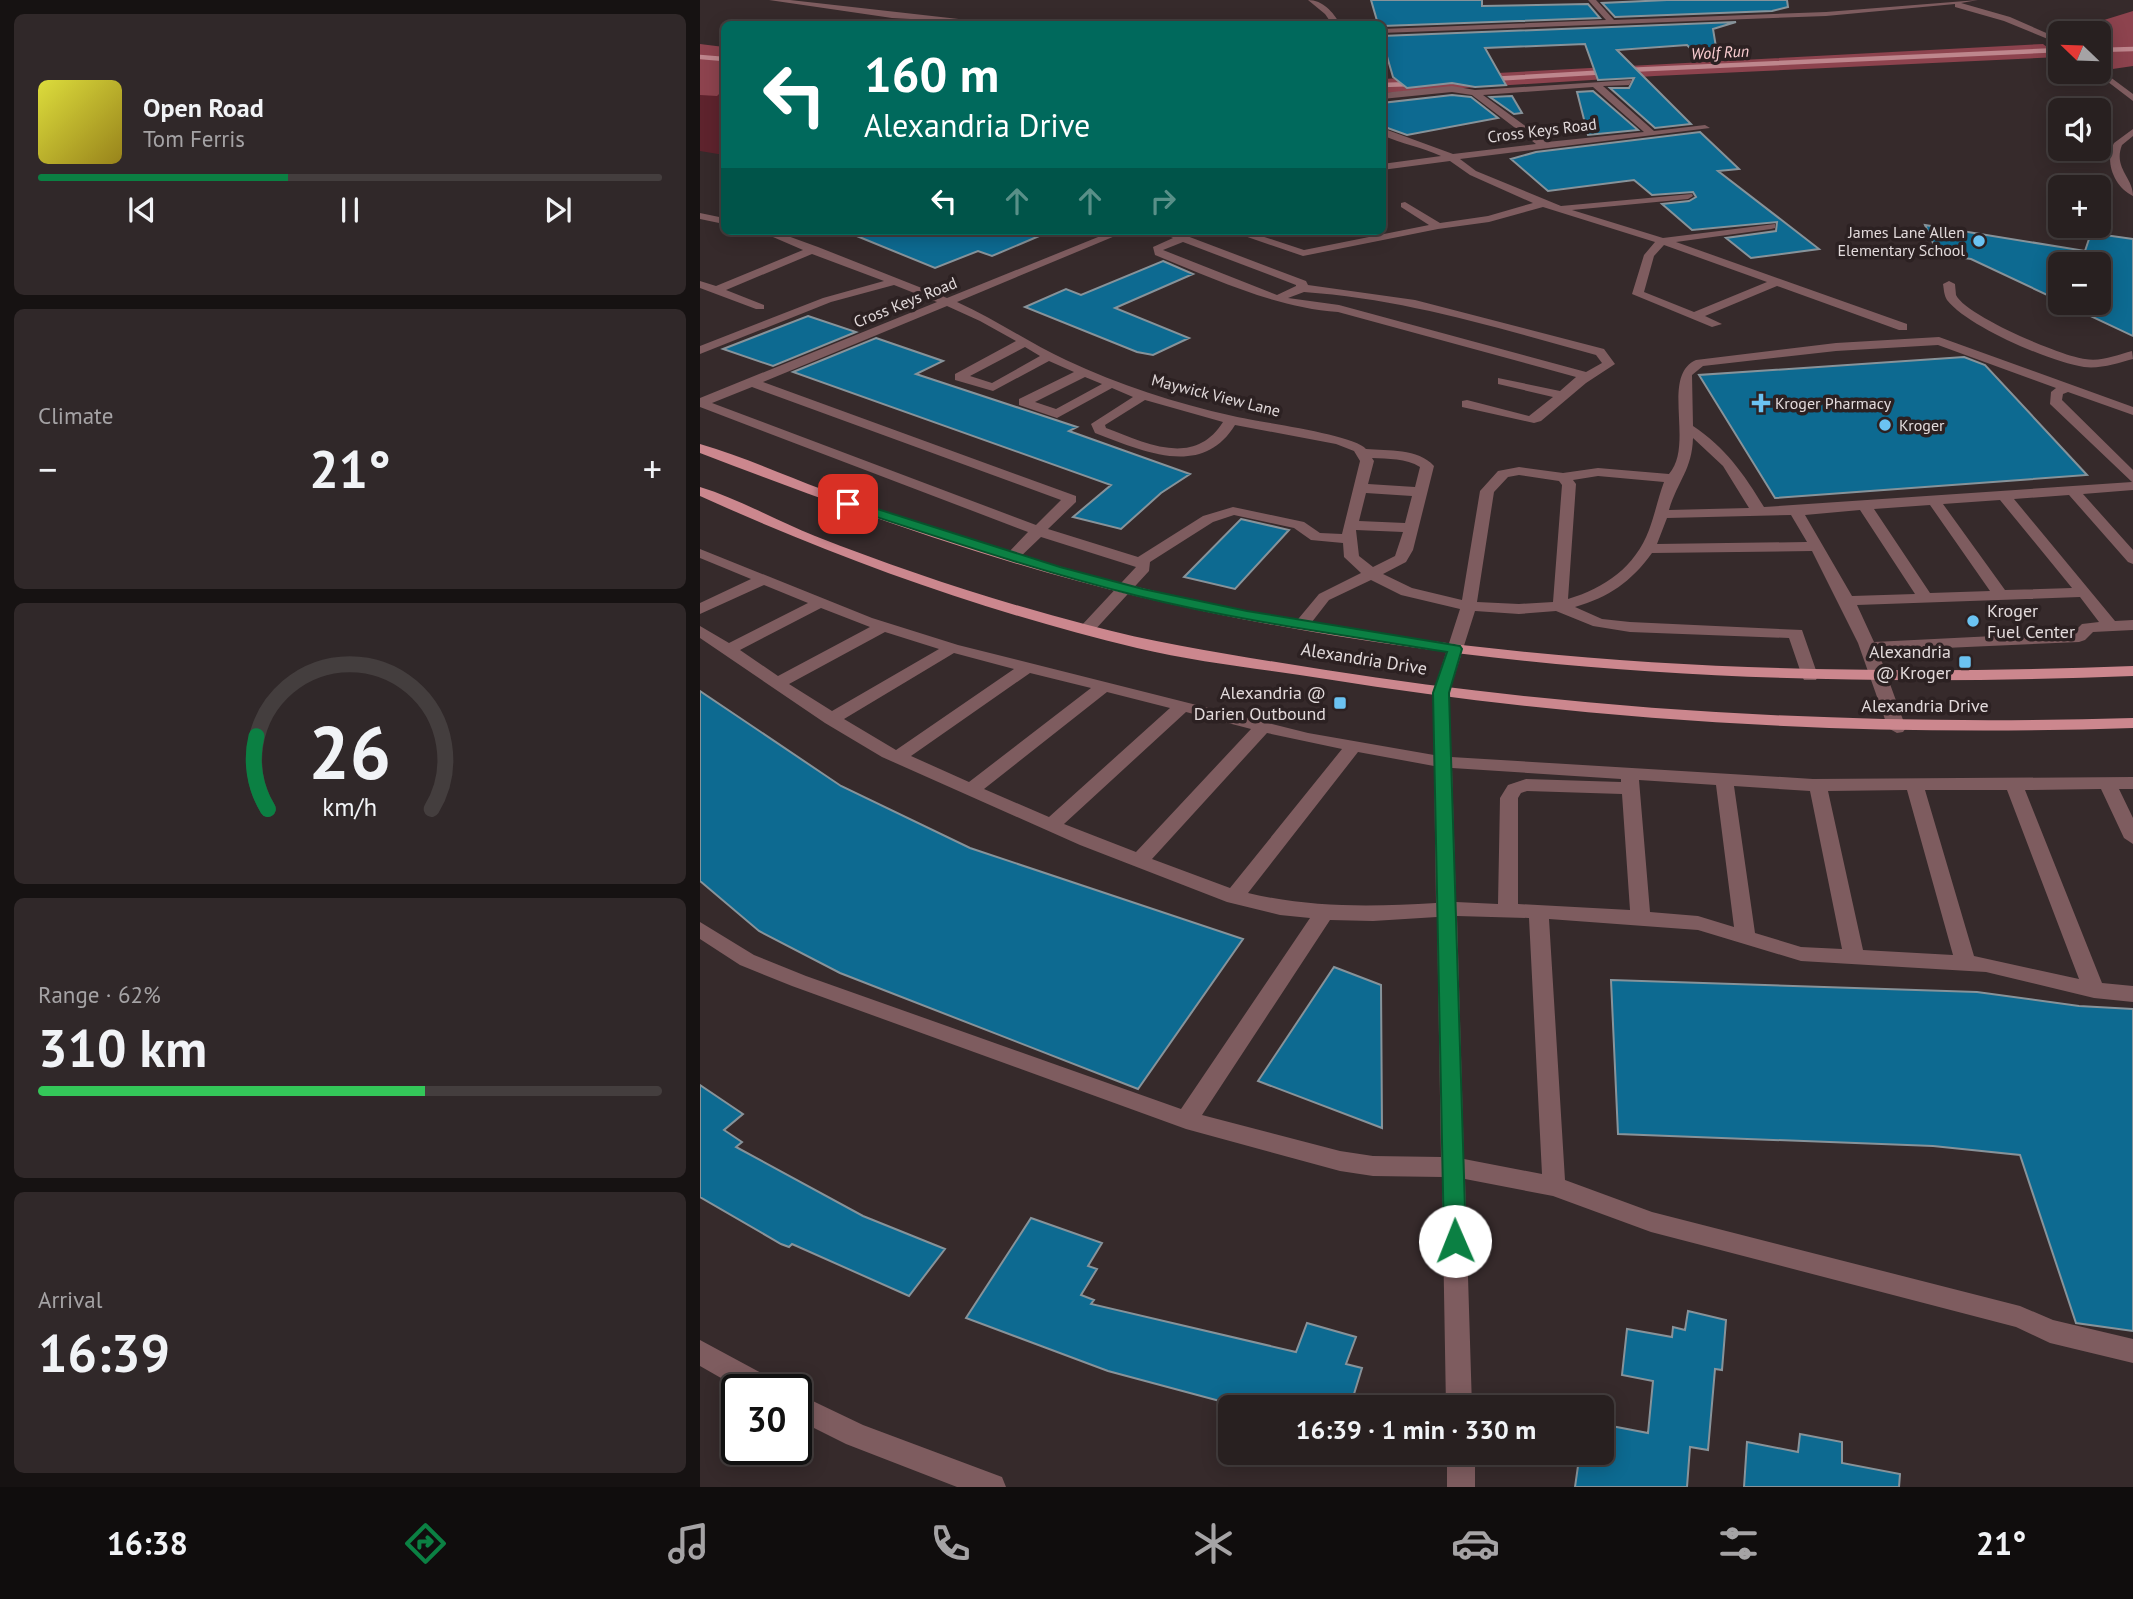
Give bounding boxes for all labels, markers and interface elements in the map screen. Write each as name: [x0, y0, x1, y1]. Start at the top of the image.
north arrow: [2048, 21, 2110, 84]
map controls: [2048, 21, 2111, 315]
water label: Wolf Run: [1690, 40, 1750, 64]
text: 160 m: [864, 42, 999, 106]
icon: left: [749, 49, 840, 140]
text: Open Road: [143, 91, 264, 124]
button: sound: [2048, 98, 2111, 161]
text: Alexandria Drive: [864, 104, 1090, 146]
street label: Cross Keys Road: [1486, 113, 1598, 147]
text: Tom Ferris: [143, 124, 245, 153]
button: +: [2048, 175, 2111, 238]
icon: left: [925, 182, 963, 220]
icon: ahead: [998, 182, 1036, 220]
icon: ahead: [1071, 182, 1109, 220]
icon: right: [1144, 182, 1182, 220]
icon: previous: [123, 191, 161, 229]
icon: pause: [331, 191, 369, 229]
icon: next: [539, 191, 577, 229]
place label: James Lane Allen Elementary School: [1838, 222, 1965, 260]
marker: James Lane Allen Elementary School: [1971, 233, 1987, 249]
button: −: [2048, 252, 2111, 315]
street label: Cross Keys Road: [850, 272, 960, 332]
street label: Maywick View Lane: [1149, 369, 1283, 421]
place label: Kroger Pharmacy: [1775, 393, 1892, 413]
marker: Kroger Pharmacy: [1753, 395, 1769, 411]
text: Climate: [38, 401, 113, 430]
place label: Kroger: [1899, 415, 1945, 435]
marker: Kroger: [1877, 417, 1893, 433]
text: 21°: [309, 435, 391, 502]
text: −: [38, 444, 57, 493]
text: +: [643, 444, 662, 493]
pin: [818, 474, 878, 534]
icon: arrive: [829, 485, 867, 523]
place label: Kroger Fuel Center: [1987, 599, 2075, 643]
marker: Kroger Fuel Center: [1965, 613, 1981, 629]
street label: Alexandria Drive: [1299, 637, 1429, 680]
place label: Alexandria @ Kroger: [1869, 640, 1951, 684]
marker: Alexandria @ Kroger: [1957, 654, 1973, 670]
place label: Alexandria @ Darien Outbound: [1194, 681, 1326, 725]
street label: Alexandria Drive: [1861, 694, 1989, 717]
marker: Alexandria @ Darien Outbound: [1332, 695, 1348, 711]
text: 26: [309, 706, 391, 800]
text: km/h: [323, 791, 377, 823]
text: Range · 62%: [38, 980, 161, 1009]
text: 310 km: [38, 1014, 207, 1081]
position arrow: [1418, 1204, 1492, 1278]
text: Arrival: [38, 1285, 102, 1314]
text: 16:39: [38, 1319, 170, 1386]
speed limit sign: 30: [721, 1374, 812, 1465]
text: 16:39 · 1 min · 330 m: [1296, 1413, 1536, 1446]
icon: directions: [401, 1519, 450, 1568]
icon: music: [664, 1519, 713, 1568]
icon: phone: [926, 1519, 975, 1568]
icon: climate: [1189, 1519, 1238, 1568]
icon: car: [1451, 1519, 1500, 1568]
icon: filters: [1714, 1519, 1763, 1568]
text: 16:38: [107, 1522, 188, 1564]
text: 21°: [1976, 1522, 2026, 1564]

